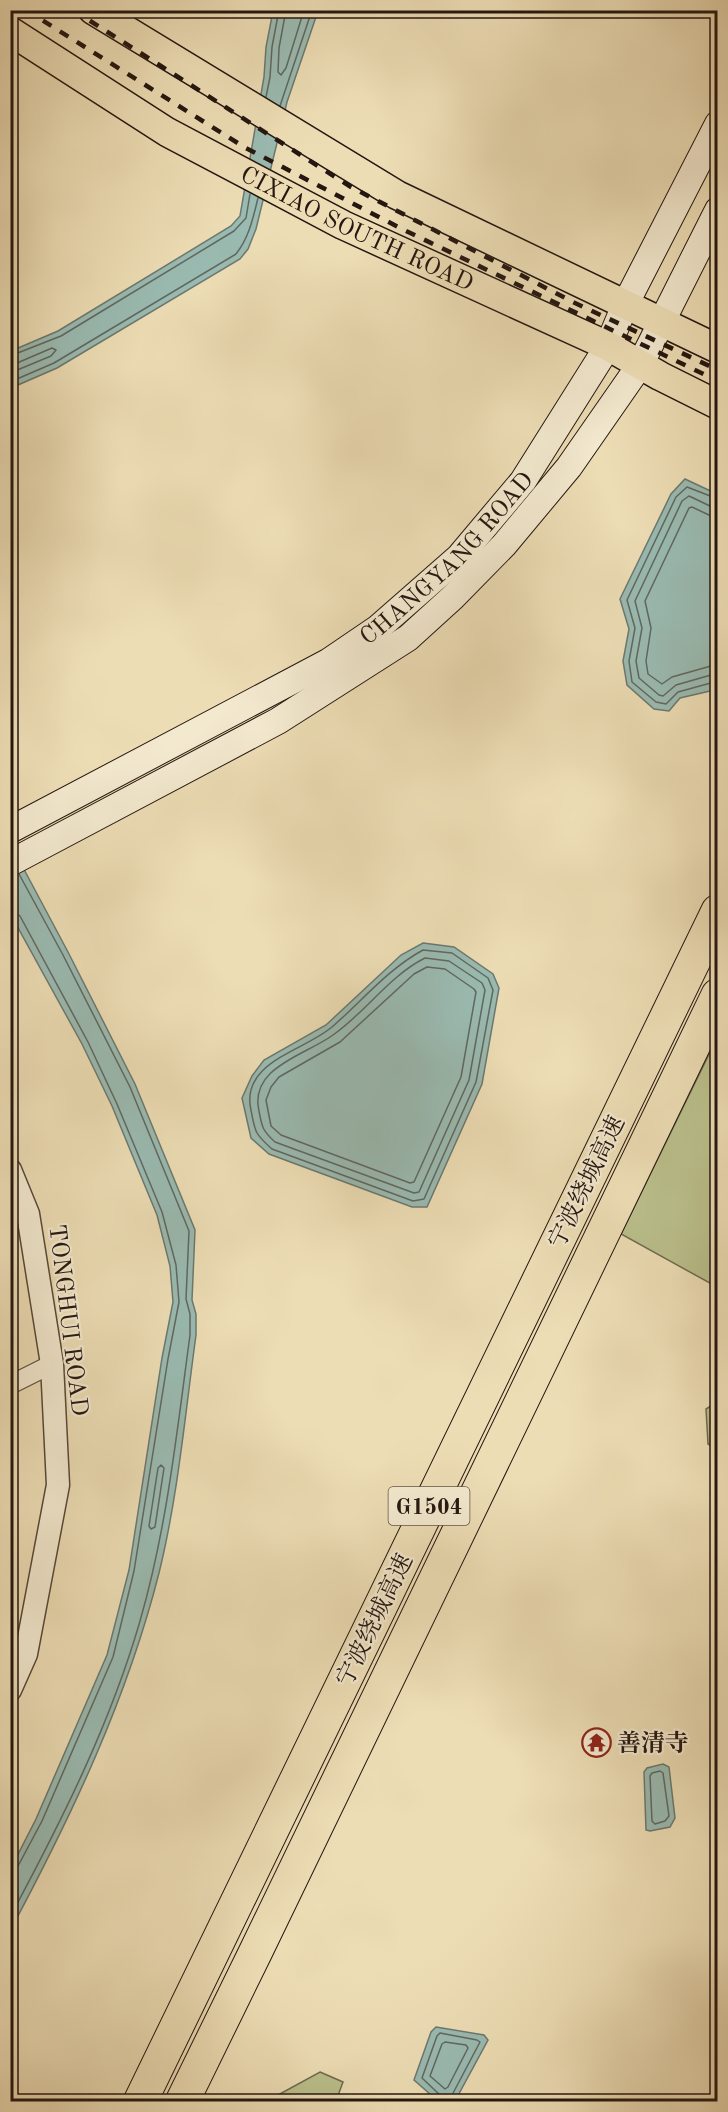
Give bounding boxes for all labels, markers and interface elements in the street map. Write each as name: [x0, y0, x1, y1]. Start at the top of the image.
street label: CIXIAO SOUTH ROAD: [236, 163, 477, 297]
street label: CHANGYANG ROAD: [356, 468, 539, 650]
street label: 宁波绕城高速: [543, 1112, 630, 1253]
street label: TONGHUI ROAD: [43, 1223, 91, 1418]
road number: G1504: [388, 1487, 470, 1525]
street label: 宁波绕城高速: [331, 1550, 418, 1691]
temple icon: 善清寺: [580, 1727, 612, 1759]
place label: 善清寺: [617, 1730, 689, 1757]

